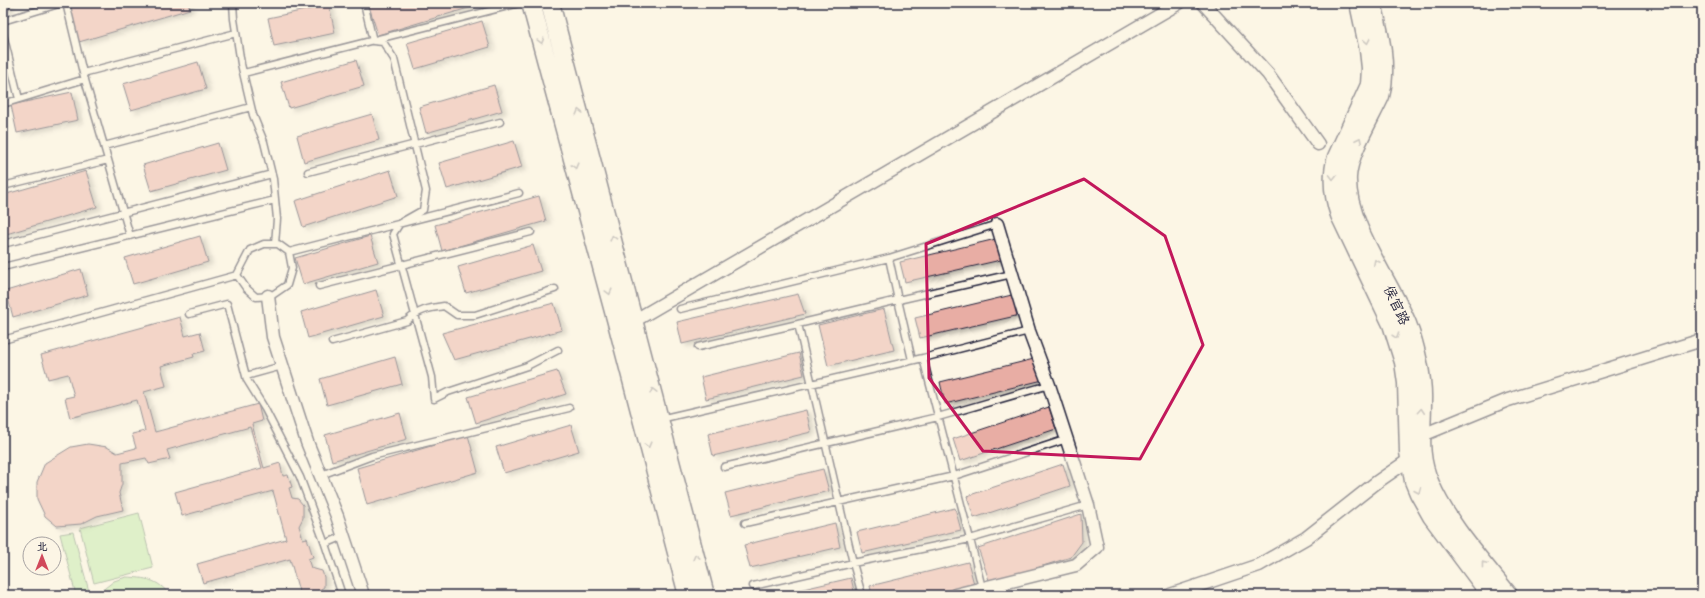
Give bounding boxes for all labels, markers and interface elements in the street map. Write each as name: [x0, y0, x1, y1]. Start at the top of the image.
one-way arrow: [536, 37, 545, 44]
one-way arrow: [1362, 38, 1371, 44]
one-way arrow: [576, 109, 584, 115]
one-way arrow: [1354, 137, 1362, 144]
one-way arrow: [570, 162, 579, 169]
one-way arrow: [1329, 174, 1337, 180]
one-way arrow: [609, 235, 617, 241]
one-way arrow: [1373, 258, 1381, 266]
street label: 侯官路: [1377, 283, 1413, 329]
one-way arrow: [604, 288, 612, 295]
one-way arrow: [1391, 332, 1399, 339]
one-way arrow: [649, 387, 657, 394]
one-way arrow: [1417, 408, 1426, 414]
one-way arrow: [644, 441, 652, 448]
one-way arrow: [1414, 487, 1422, 494]
north arrow: [22, 536, 62, 576]
text: 北: [37, 540, 48, 556]
one-way arrow: [692, 554, 700, 560]
one-way arrow: [1482, 562, 1489, 569]

